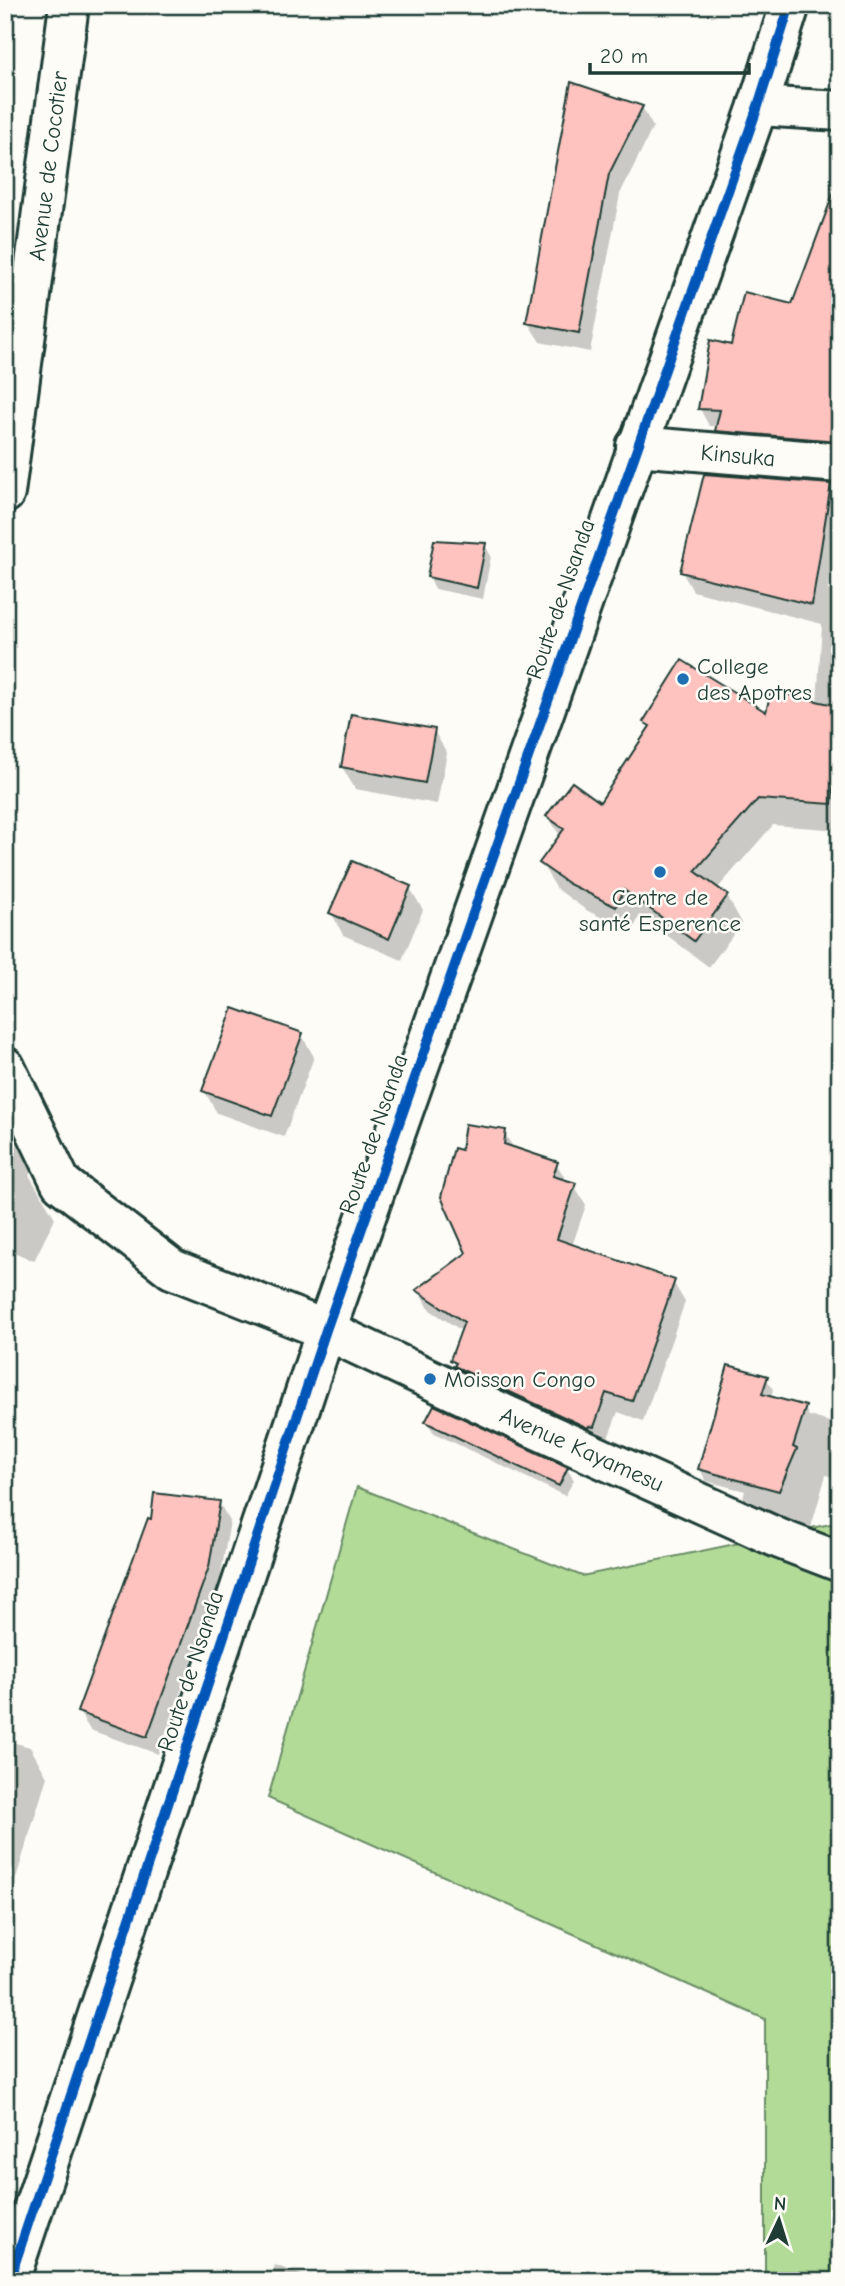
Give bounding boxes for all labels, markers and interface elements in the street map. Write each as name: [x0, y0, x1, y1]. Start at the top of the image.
scale bar: [590, 32, 749, 76]
text: 20 m: [600, 44, 648, 68]
street label: Avenue de Cocotier: [23, 69, 74, 262]
street label: Kinsuka: [700, 439, 776, 472]
street label: Route de Nsanda: [520, 516, 600, 683]
place label: College des Apotres: [697, 653, 812, 706]
marker: College des Apotres: [675, 671, 691, 687]
marker: Centre de santé Esperence: [652, 864, 668, 880]
place label: Centre de santé Esperence: [579, 884, 741, 937]
street label: Route de Nsanda: [333, 1051, 413, 1218]
place label: Moisson Congo: [444, 1366, 596, 1393]
marker: Moisson Congo: [422, 1371, 438, 1387]
street label: Avenue Kayamesu: [496, 1401, 668, 1498]
street label: Route de Nsanda: [152, 1587, 229, 1755]
north arrow: [744, 2184, 814, 2254]
text: N: [773, 2193, 787, 2215]

